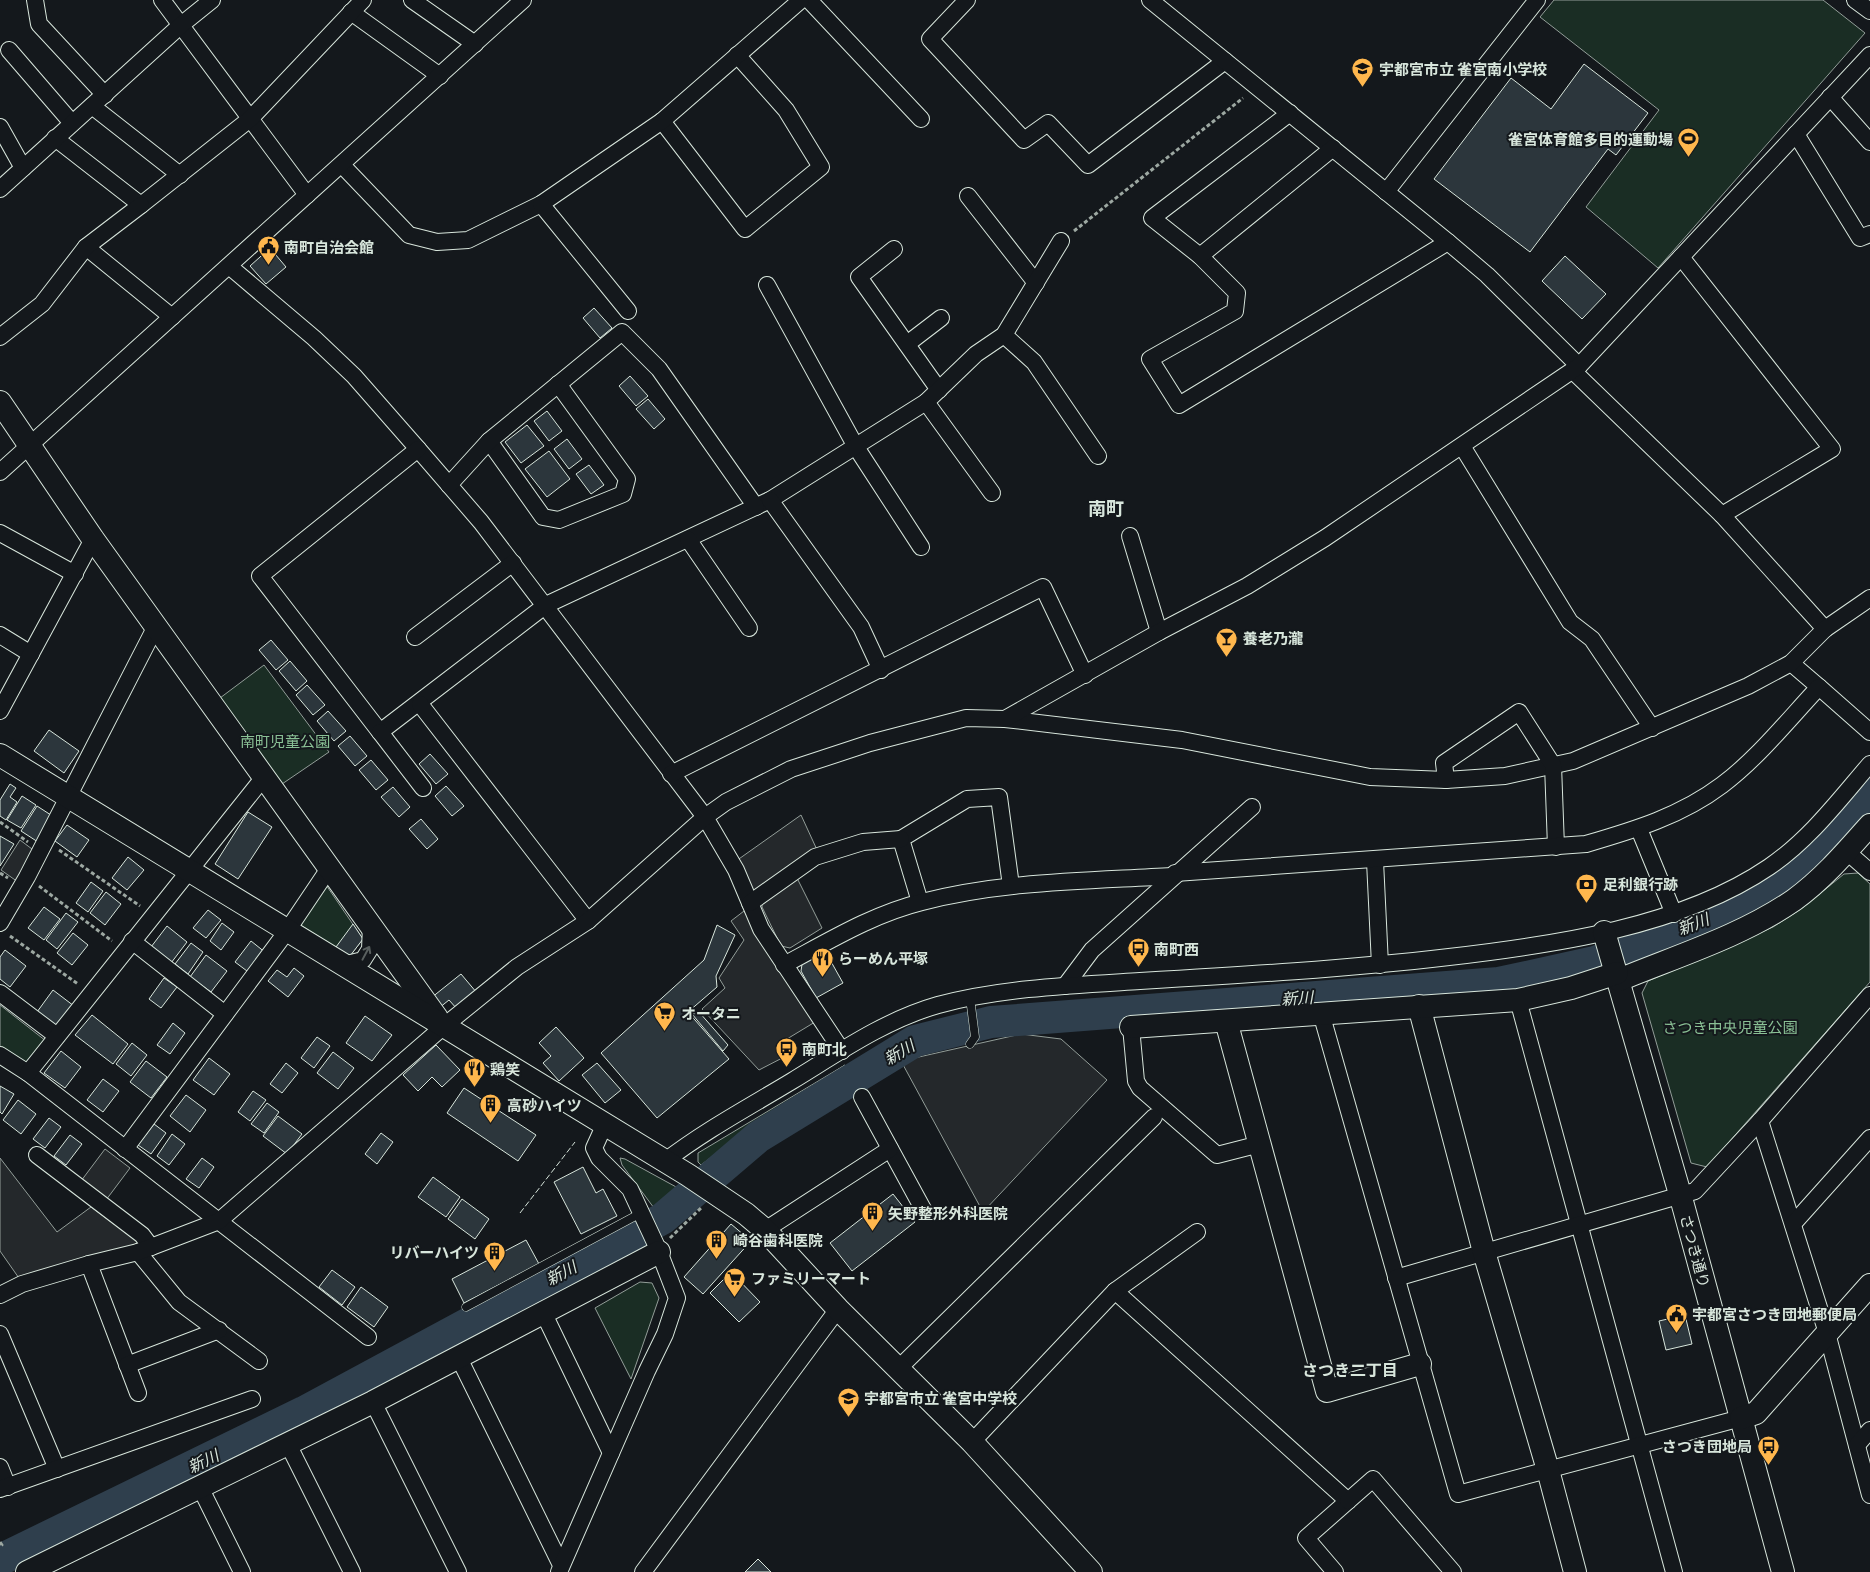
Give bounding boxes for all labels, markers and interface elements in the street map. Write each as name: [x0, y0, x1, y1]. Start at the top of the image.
school or university icon: 宇都宮市立 雀宮南小学校: [1351, 57, 1375, 88]
place label: 宇都宮市立 雀宮南小学校: [1379, 58, 1547, 81]
sports icon: 雀宮体育館多目的運動場: [1677, 127, 1701, 158]
place label: 雀宮体育館多目的運動場: [1508, 128, 1673, 151]
public building icon: 南町自治会館: [256, 235, 280, 266]
place label: 南町自治会館: [284, 236, 374, 259]
district label: 南町: [1088, 495, 1124, 522]
bar icon: 養老乃瀧: [1215, 626, 1239, 657]
place label: 養老乃瀧: [1243, 627, 1303, 650]
park label: 南町児童公園: [240, 730, 330, 753]
bank icon: 足利銀行跡: [1575, 872, 1599, 903]
place label: 足利銀行跡: [1603, 873, 1678, 896]
water label: 新川: [1674, 906, 1714, 941]
bus stop icon: 南町西: [1126, 937, 1150, 968]
place label: 南町西: [1154, 938, 1199, 961]
one-way arrow: [361, 945, 371, 960]
restaurant icon: らーめん平塚: [810, 946, 834, 977]
place label: らーめん平塚: [838, 947, 928, 970]
water label: 新川: [1280, 985, 1316, 1011]
supermarket icon: オータニ: [653, 1001, 677, 1032]
place label: オータニ: [681, 1002, 741, 1025]
park label: さつき中央児童公園: [1662, 1016, 1798, 1039]
water label: 新川: [879, 1033, 921, 1070]
bus stop icon: 南町北: [774, 1037, 798, 1068]
place label: 南町北: [802, 1038, 847, 1061]
restaurant icon: 鶏笑: [462, 1057, 486, 1088]
place label: 鶏笑: [490, 1058, 520, 1081]
building icon: 高砂ハイツ: [479, 1093, 503, 1124]
place label: 高砂ハイツ: [507, 1094, 582, 1117]
building icon: 矢野整形外科医院: [860, 1201, 884, 1232]
place label: 矢野整形外科医院: [888, 1202, 1008, 1225]
street label: さつき通り: [1674, 1212, 1716, 1290]
building icon: 崎谷歯科医院: [705, 1228, 729, 1259]
place label: 崎谷歯科医院: [733, 1229, 823, 1252]
building icon: リバーハイツ: [483, 1240, 507, 1271]
place label: リバーハイツ: [390, 1241, 479, 1264]
water label: 新川: [541, 1254, 583, 1291]
supermarket icon: ファミリーマート: [723, 1266, 747, 1297]
place label: ファミリーマート: [751, 1267, 871, 1290]
public building icon: 宇都宮さつき団地郵便局: [1664, 1302, 1688, 1333]
place label: 宇都宮さつき団地郵便局: [1692, 1303, 1857, 1326]
district label: さつき二丁目: [1302, 1358, 1398, 1382]
school or university icon: 宇都宮市立 雀宮中学校: [836, 1386, 860, 1417]
place label: 宇都宮市立 雀宮中学校: [864, 1387, 1017, 1410]
bus stop icon: さつき団地局: [1756, 1434, 1780, 1465]
place label: さつき団地局: [1662, 1435, 1752, 1458]
water label: 新川: [183, 1442, 224, 1479]

